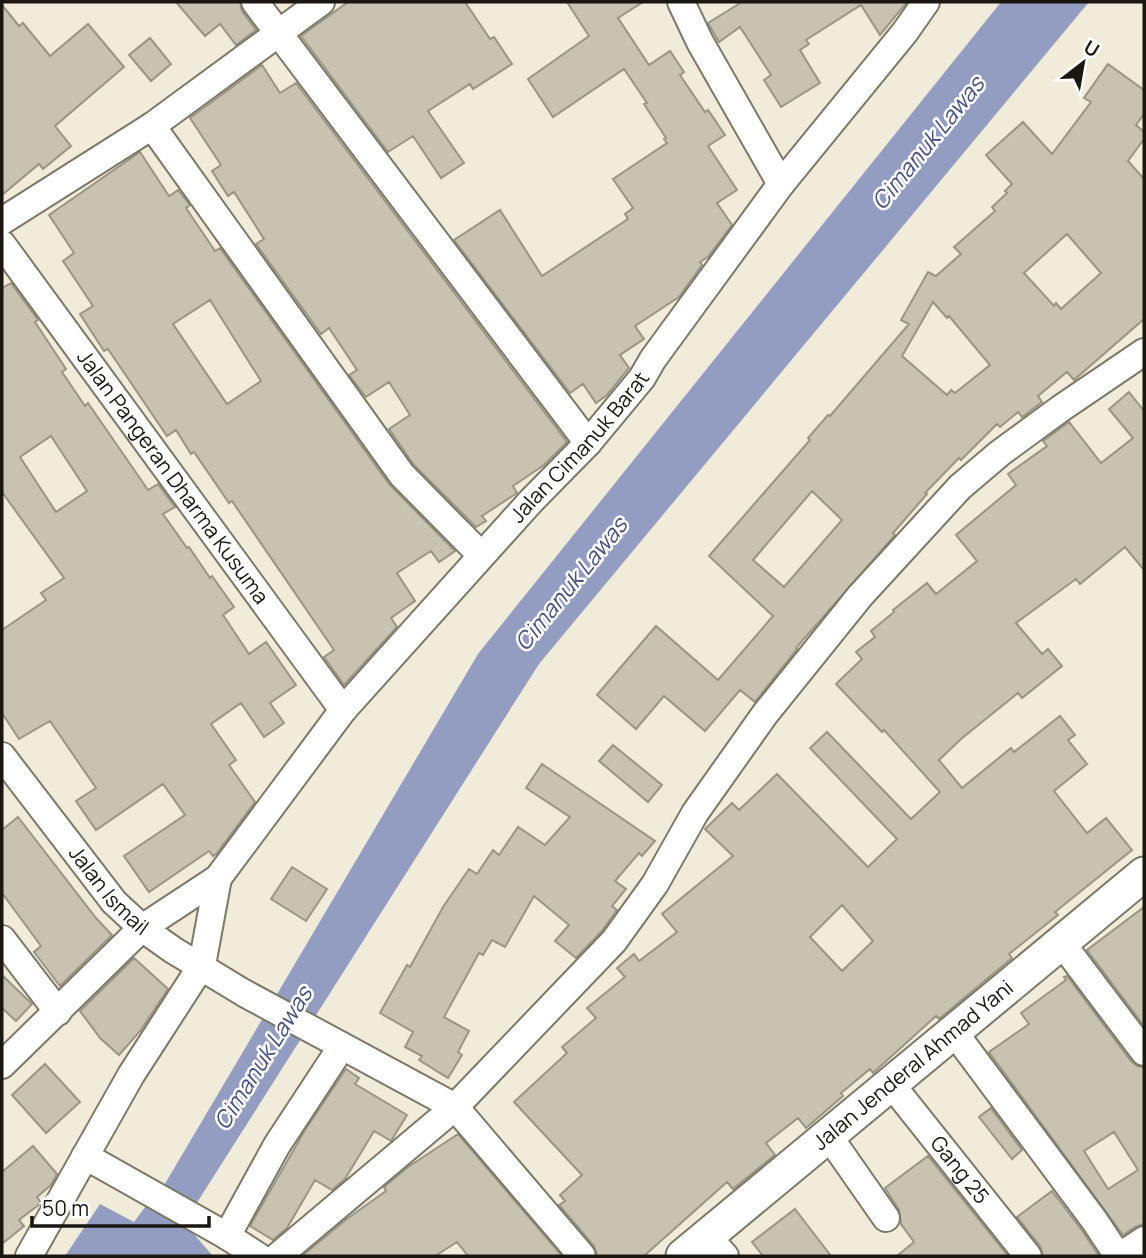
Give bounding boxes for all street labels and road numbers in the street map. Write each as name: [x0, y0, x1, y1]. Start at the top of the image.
street label: Jalan Pangeran Dharma Kusuma: [71, 344, 276, 609]
street label: Jalan Cimanuk Barat: [503, 367, 656, 528]
street label: Jalan Ismail: [63, 840, 155, 941]
street label: Jalan Jenderal Ahmad Yani: [806, 973, 1019, 1156]
street label: Gang 25: [925, 1130, 996, 1209]

